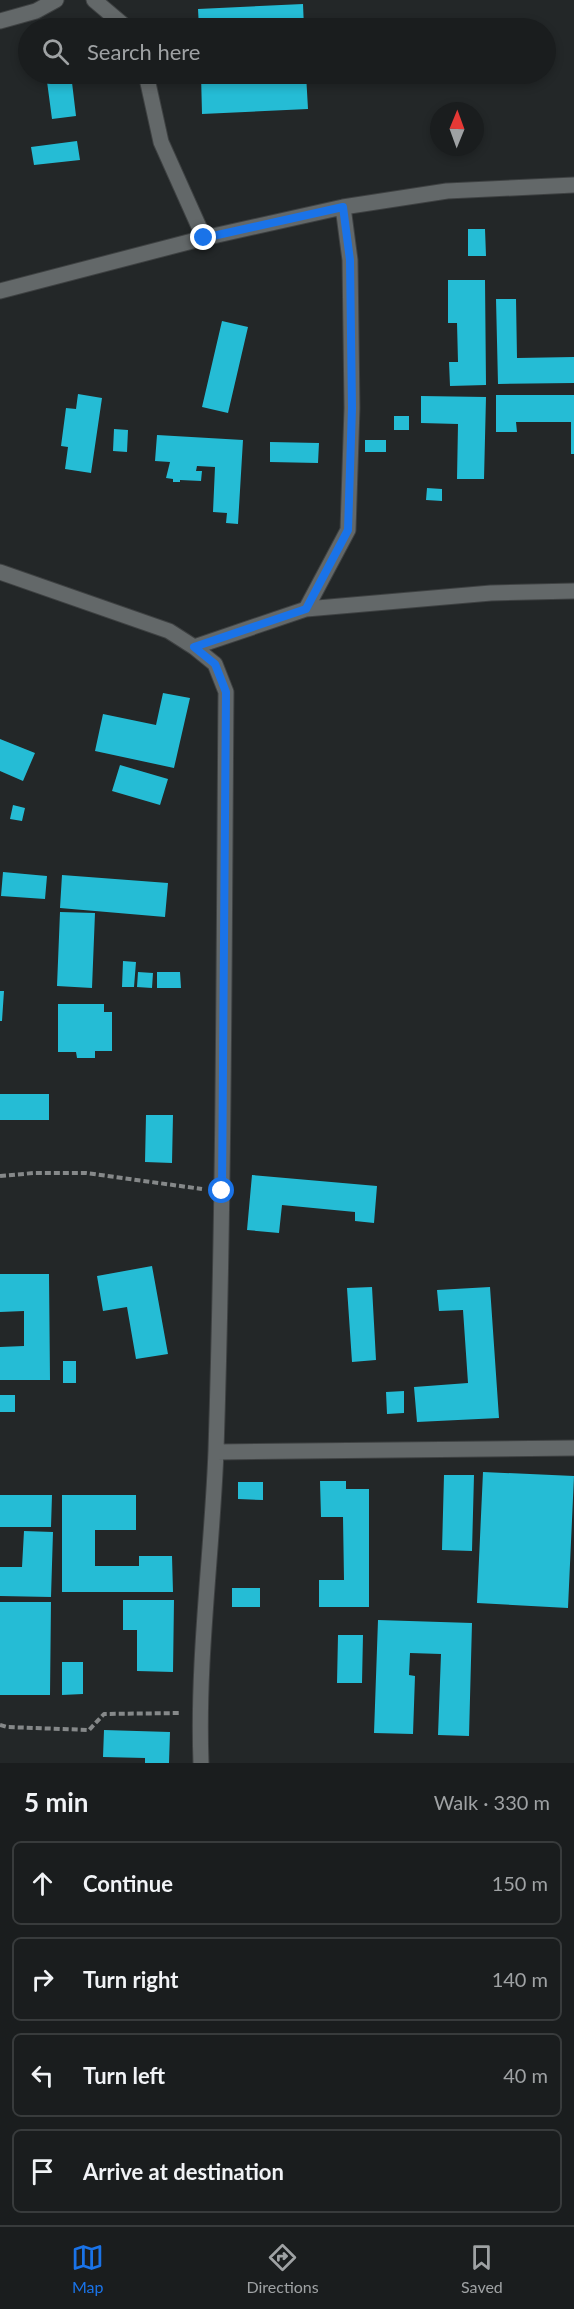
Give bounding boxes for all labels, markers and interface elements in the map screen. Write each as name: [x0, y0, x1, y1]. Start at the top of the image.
search box: [18, 18, 556, 84]
icon: search: [39, 35, 72, 68]
text: Search here: [87, 38, 200, 65]
north arrow: [430, 102, 484, 156]
route end: [190, 224, 216, 250]
route start: [208, 1177, 234, 1203]
text: 5 min: [24, 1786, 88, 1818]
text: Walk · 330 m: [434, 1790, 550, 1814]
icon: ahead: [26, 1867, 59, 1900]
text: Continue: [83, 1870, 173, 1897]
text: 150 m: [492, 1871, 548, 1895]
icon: right: [26, 1963, 59, 1996]
text: Turn right: [83, 1966, 178, 1993]
text: 140 m: [492, 1967, 548, 1991]
icon: left: [26, 2059, 59, 2092]
text: Turn left: [83, 2062, 165, 2089]
text: 40 m: [503, 2063, 548, 2087]
icon: arrive: [26, 2155, 59, 2188]
text: Arrive at destination: [83, 2158, 284, 2185]
tab: Map: [71, 2241, 104, 2296]
tab: Directions: [246, 2241, 319, 2296]
tab: Saved: [461, 2241, 503, 2296]

